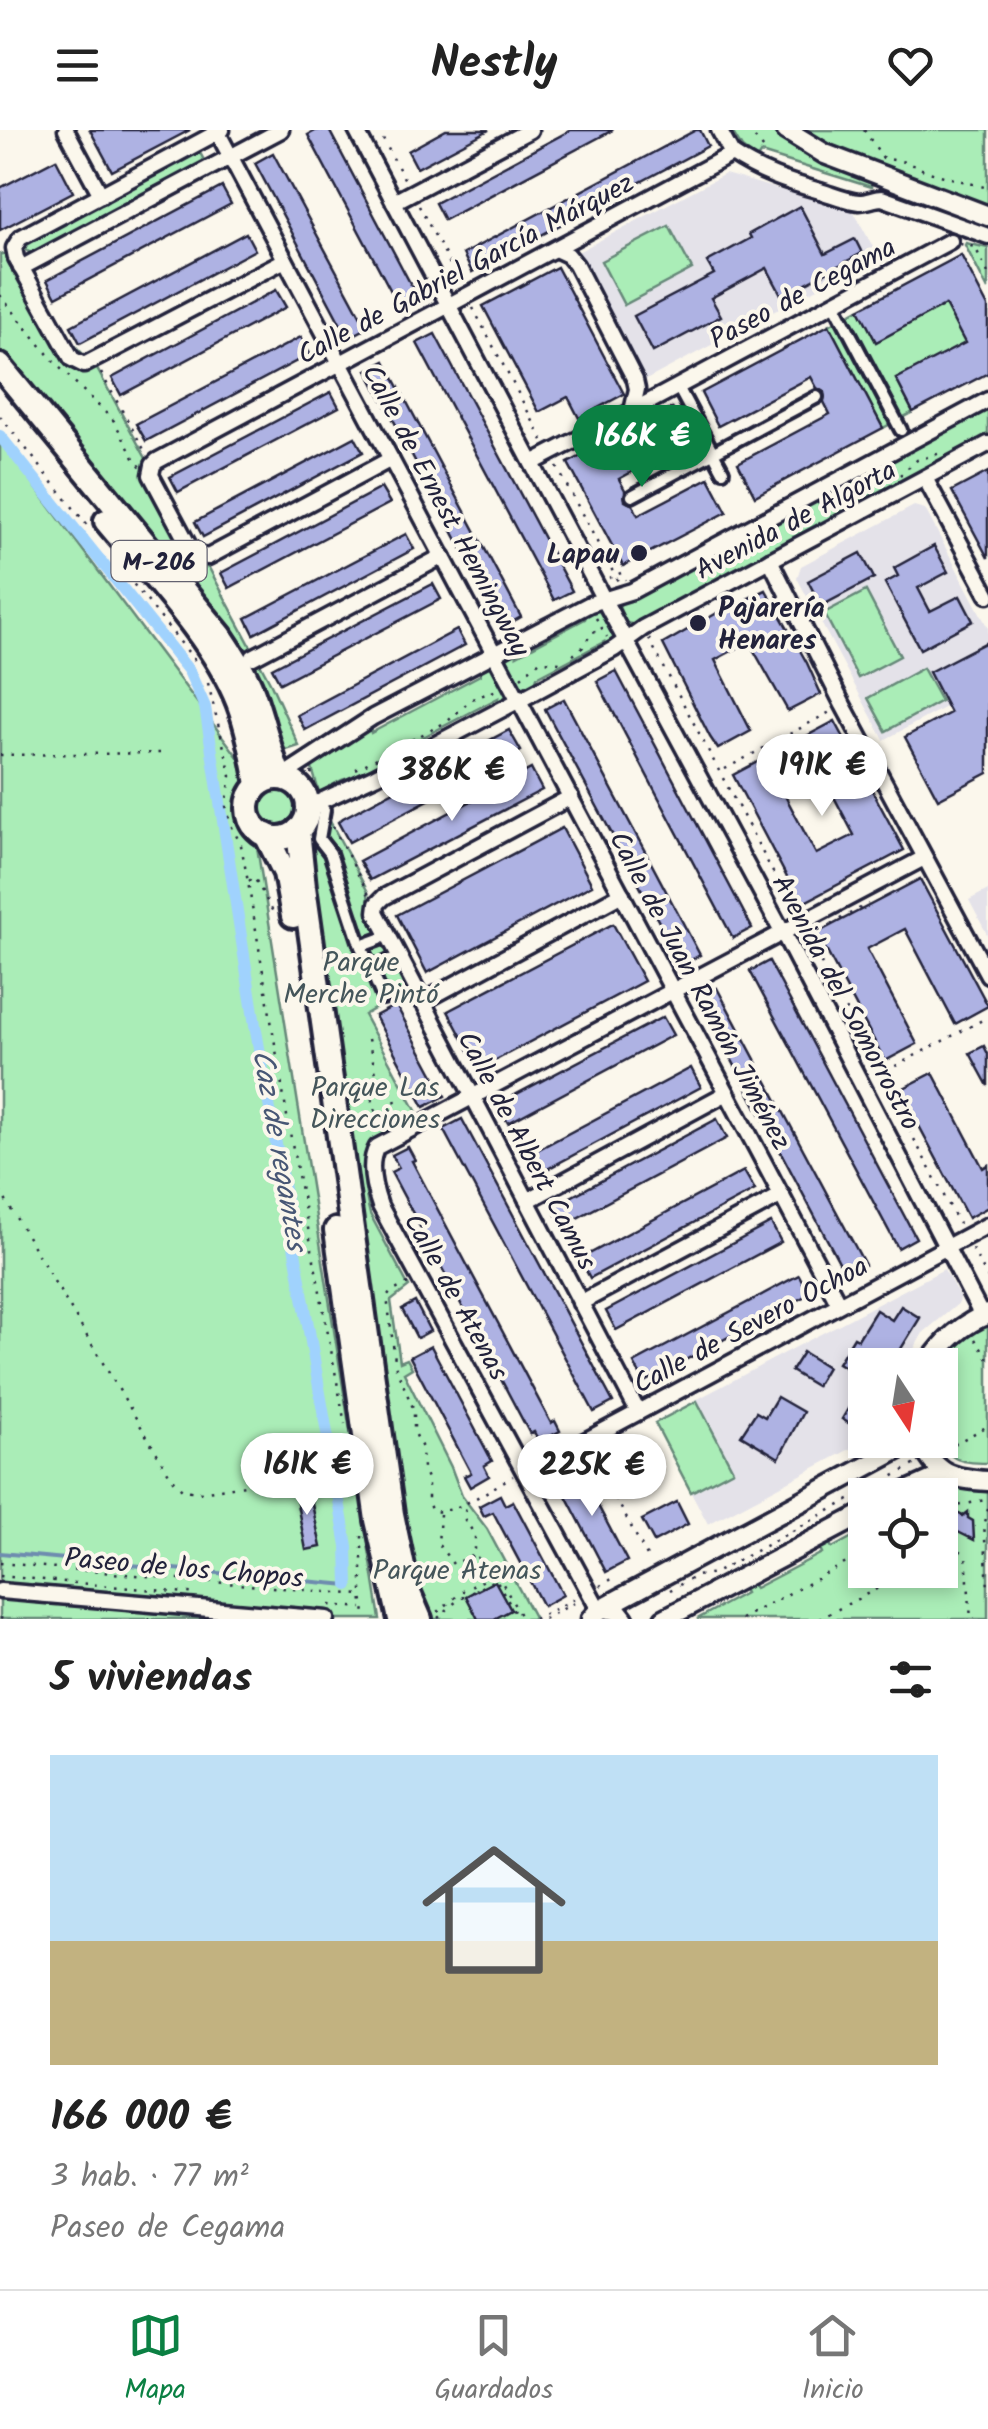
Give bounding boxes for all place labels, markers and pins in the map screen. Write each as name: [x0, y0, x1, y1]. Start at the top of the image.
pin: 166K €: [561, 405, 723, 490]
place label: Lapau: [546, 533, 619, 578]
marker: Lapau: [628, 542, 650, 564]
place label: Pajarería Henares: [718, 587, 825, 664]
marker: Pajarería Henares: [687, 612, 709, 634]
pin: 191K €: [741, 734, 903, 819]
pin: 386K €: [371, 739, 533, 824]
pin: 161K €: [226, 1433, 388, 1518]
pin: 225K €: [511, 1434, 673, 1519]

